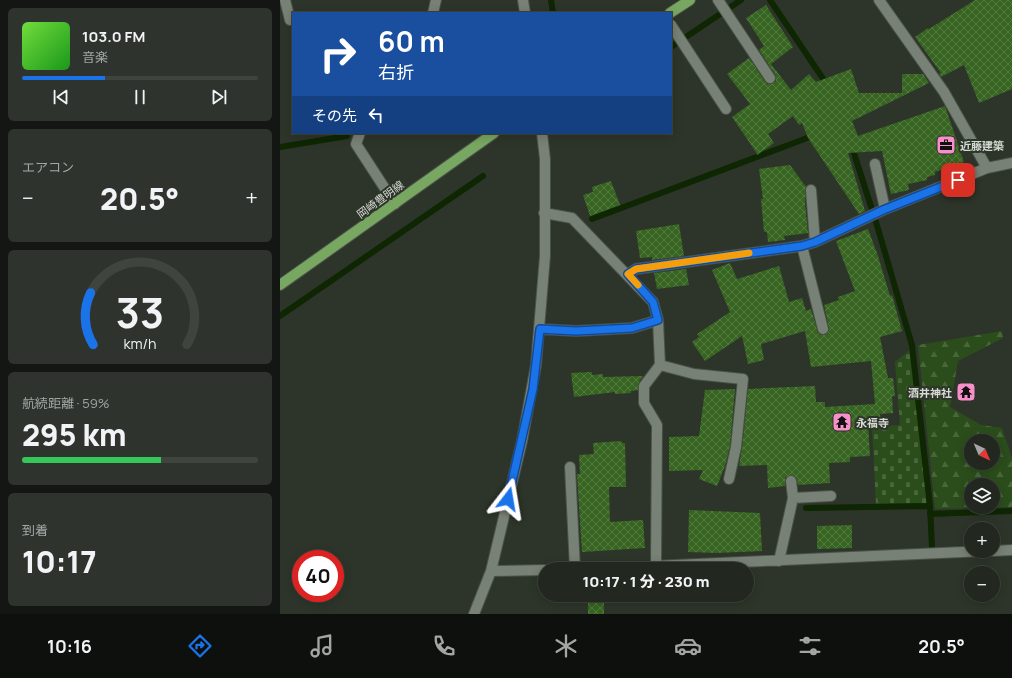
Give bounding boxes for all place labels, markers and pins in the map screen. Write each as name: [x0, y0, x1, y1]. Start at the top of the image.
office icon: 近藤建築: [935, 134, 957, 156]
place label: 近藤建築: [960, 138, 1004, 153]
pin: [941, 163, 975, 197]
temple icon: 酒井神社: [955, 381, 977, 403]
place label: 酒井神社: [908, 385, 952, 400]
temple icon: 永福寺: [831, 411, 853, 433]
place label: 永福寺: [856, 415, 889, 430]

